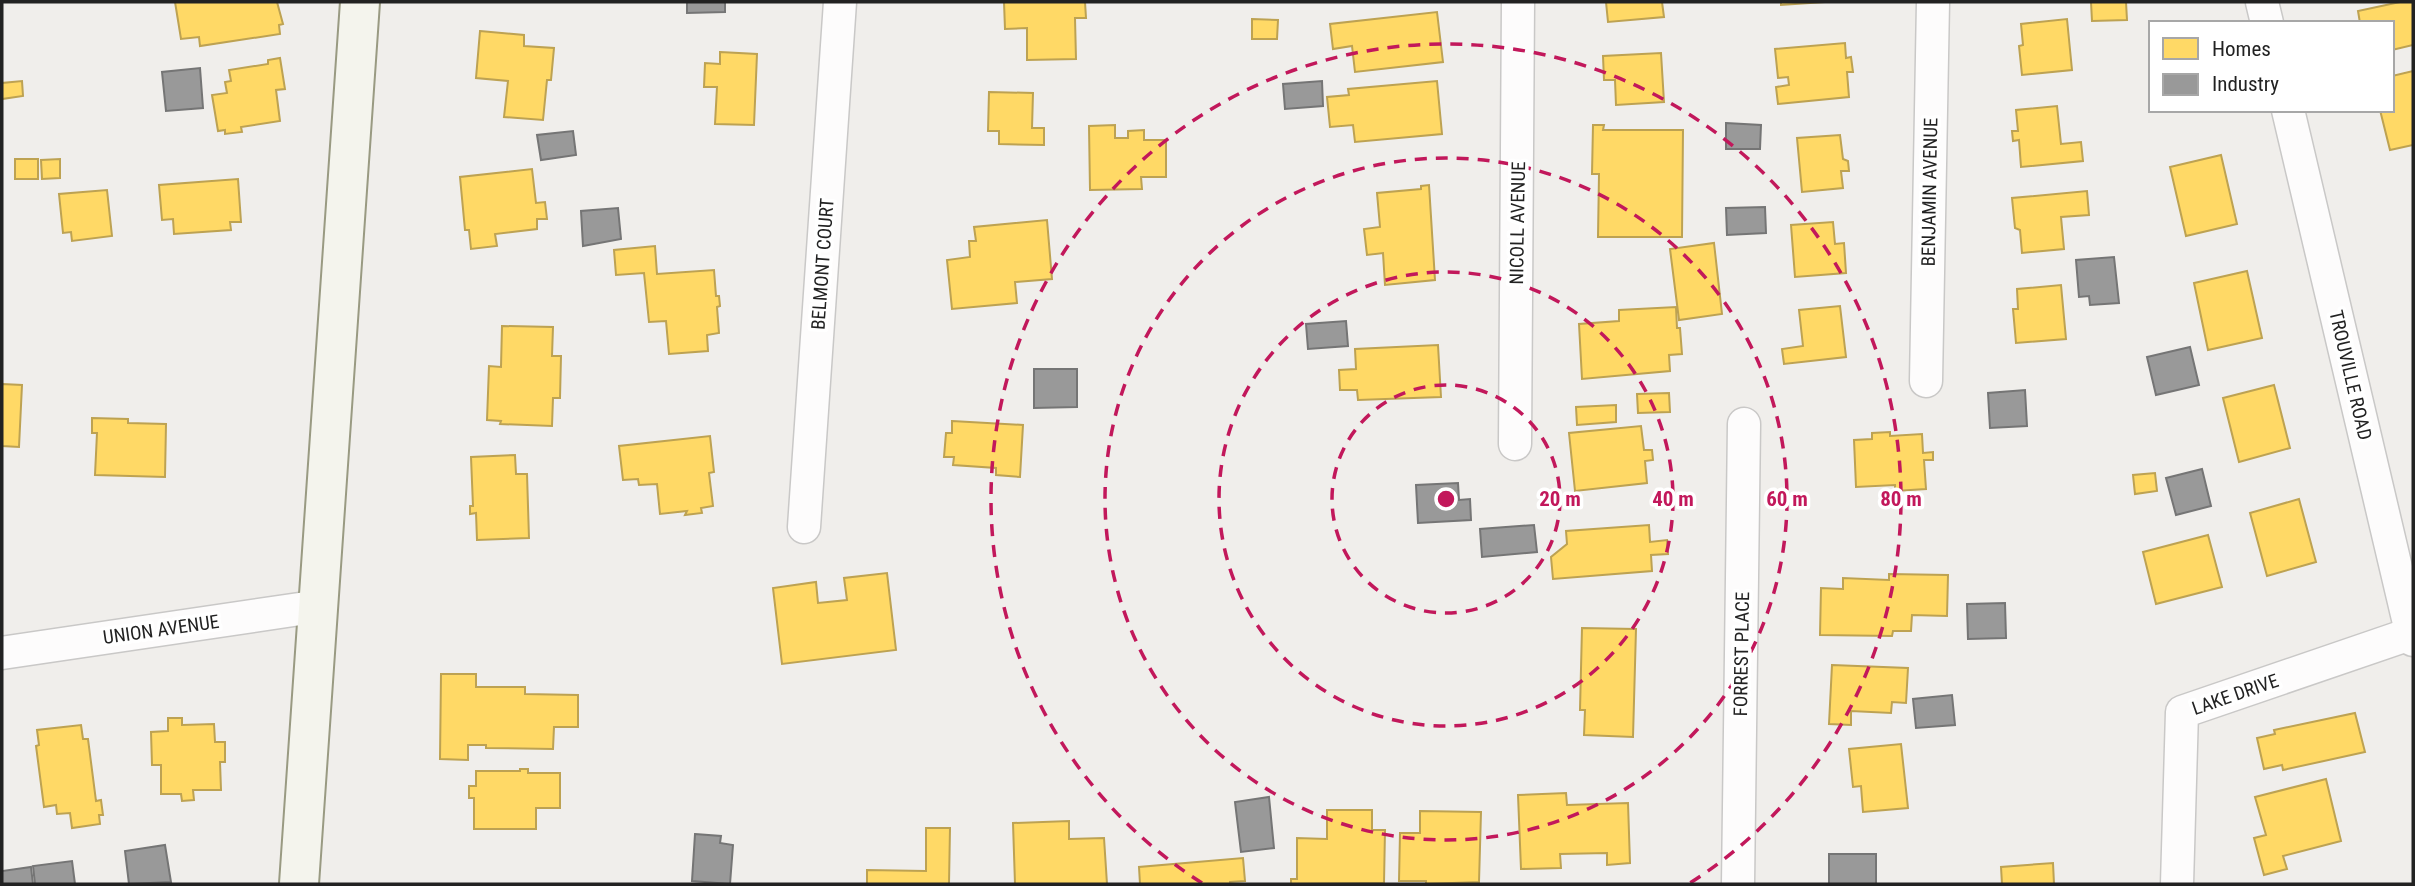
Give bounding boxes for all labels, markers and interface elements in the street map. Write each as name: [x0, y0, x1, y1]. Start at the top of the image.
legend: [2149, 21, 2394, 112]
text: Homes: [2212, 37, 2271, 61]
text: Industry: [2212, 72, 2279, 96]
street label: BENJAMIN AVENUE: [1917, 117, 1942, 267]
street label: NICOLL AVENUE: [1505, 161, 1530, 285]
street label: BELMONT COURT: [806, 197, 839, 331]
street label: TROUVILLE ROAD: [2324, 308, 2377, 442]
centre of rings: [1434, 487, 1458, 511]
text: 20 m: [1539, 487, 1581, 511]
text: 40 m: [1652, 487, 1694, 511]
text: 60 m: [1766, 487, 1808, 511]
text: 80 m: [1880, 487, 1922, 511]
street label: FORREST PLACE: [1729, 591, 1754, 717]
street label: UNION AVENUE: [102, 610, 221, 649]
street label: LAKE DRIVE: [2189, 669, 2282, 720]

